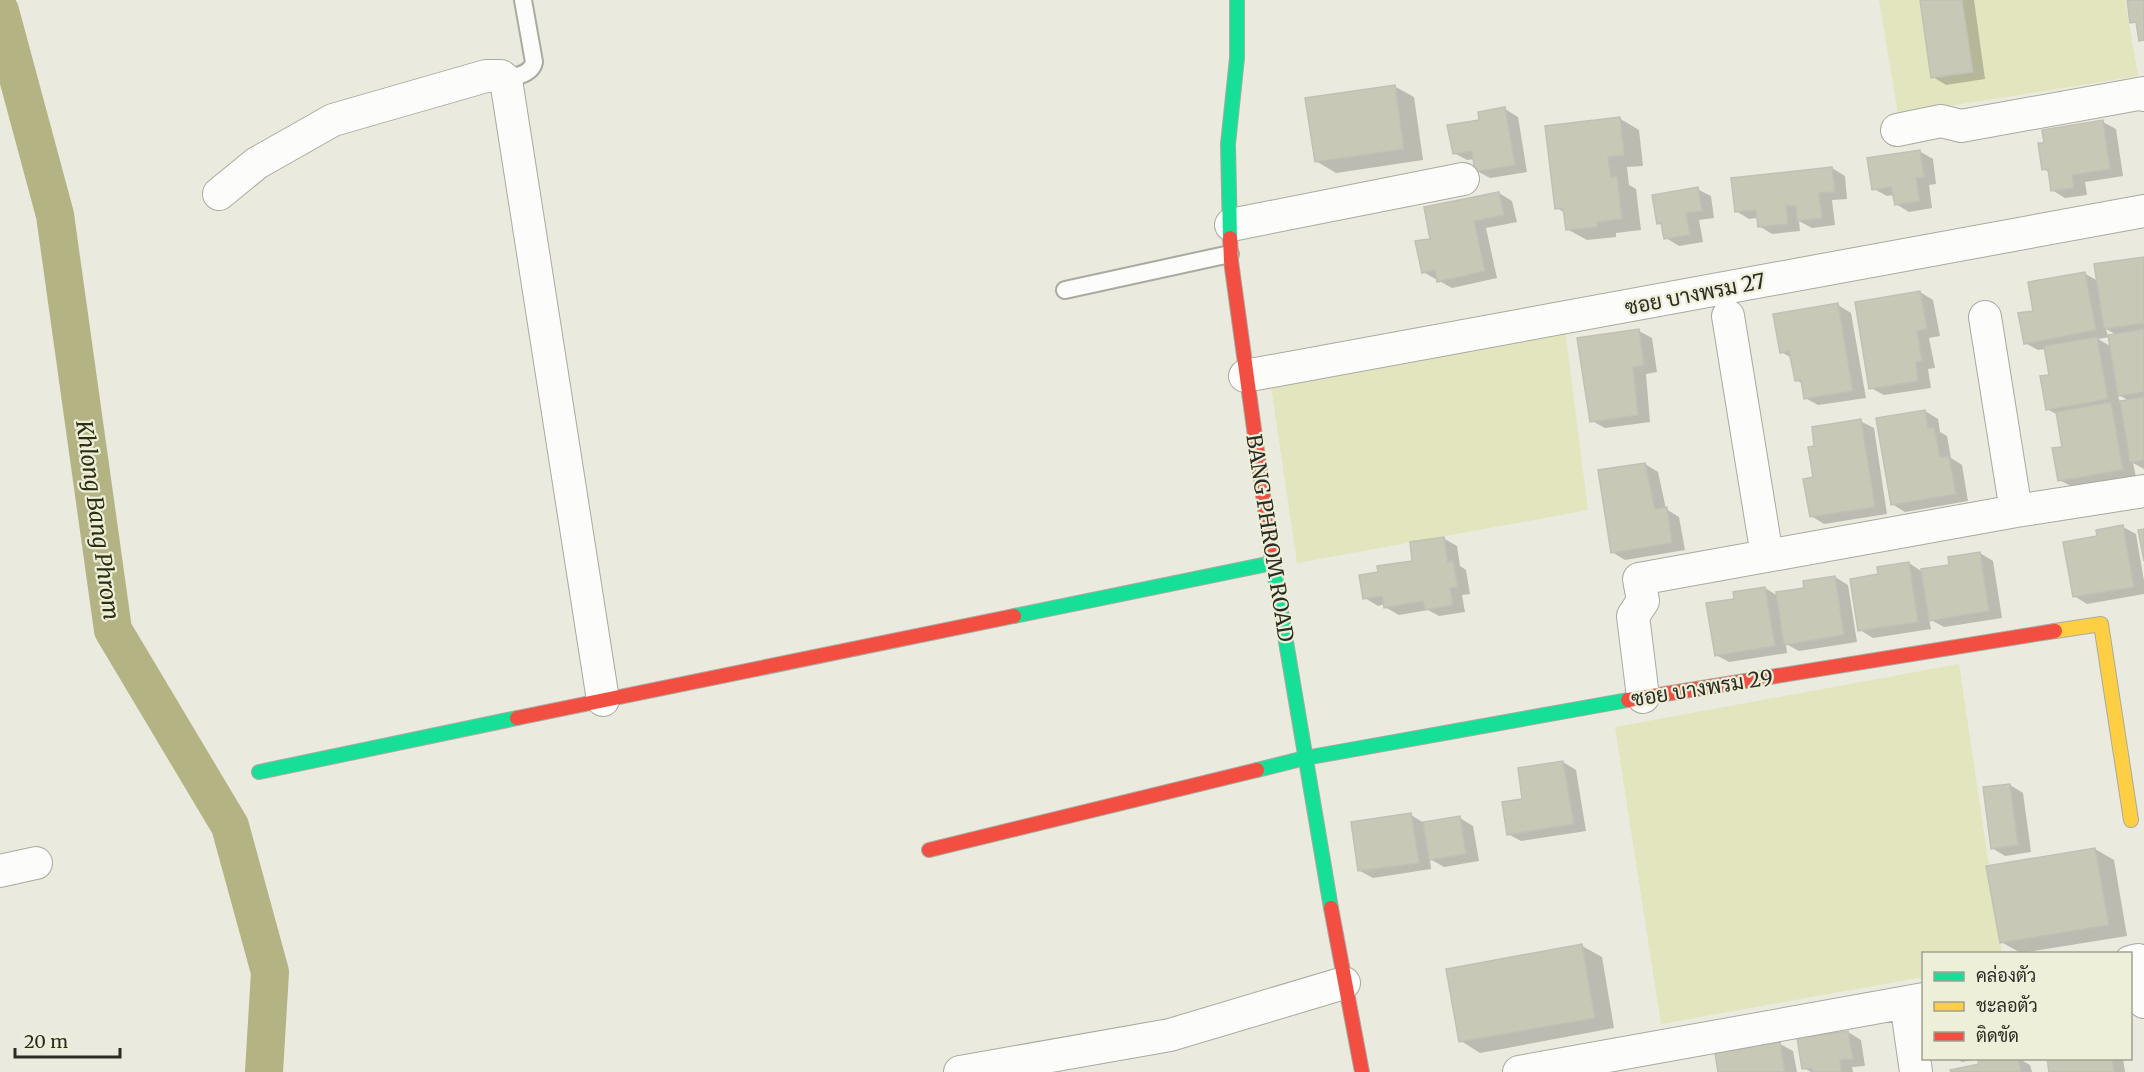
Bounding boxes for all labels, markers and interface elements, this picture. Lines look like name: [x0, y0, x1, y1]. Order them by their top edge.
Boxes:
street label: ซอย บางพรม 27: [1623, 267, 1768, 321]
water label: Khlong Bang Phrom: [70, 417, 126, 622]
street label: BANG PHROM ROAD: [1240, 432, 1300, 644]
street label: ซอย บางพรม 29: [1629, 663, 1775, 713]
legend: [1922, 952, 2132, 1060]
text: คล่องตัว: [1976, 964, 2036, 987]
text: ชะลอตัว: [1976, 994, 2038, 1017]
scale bar: [15, 1021, 120, 1059]
text: ติดขัด: [1976, 1024, 2019, 1047]
text: 20 m: [24, 1030, 68, 1053]

